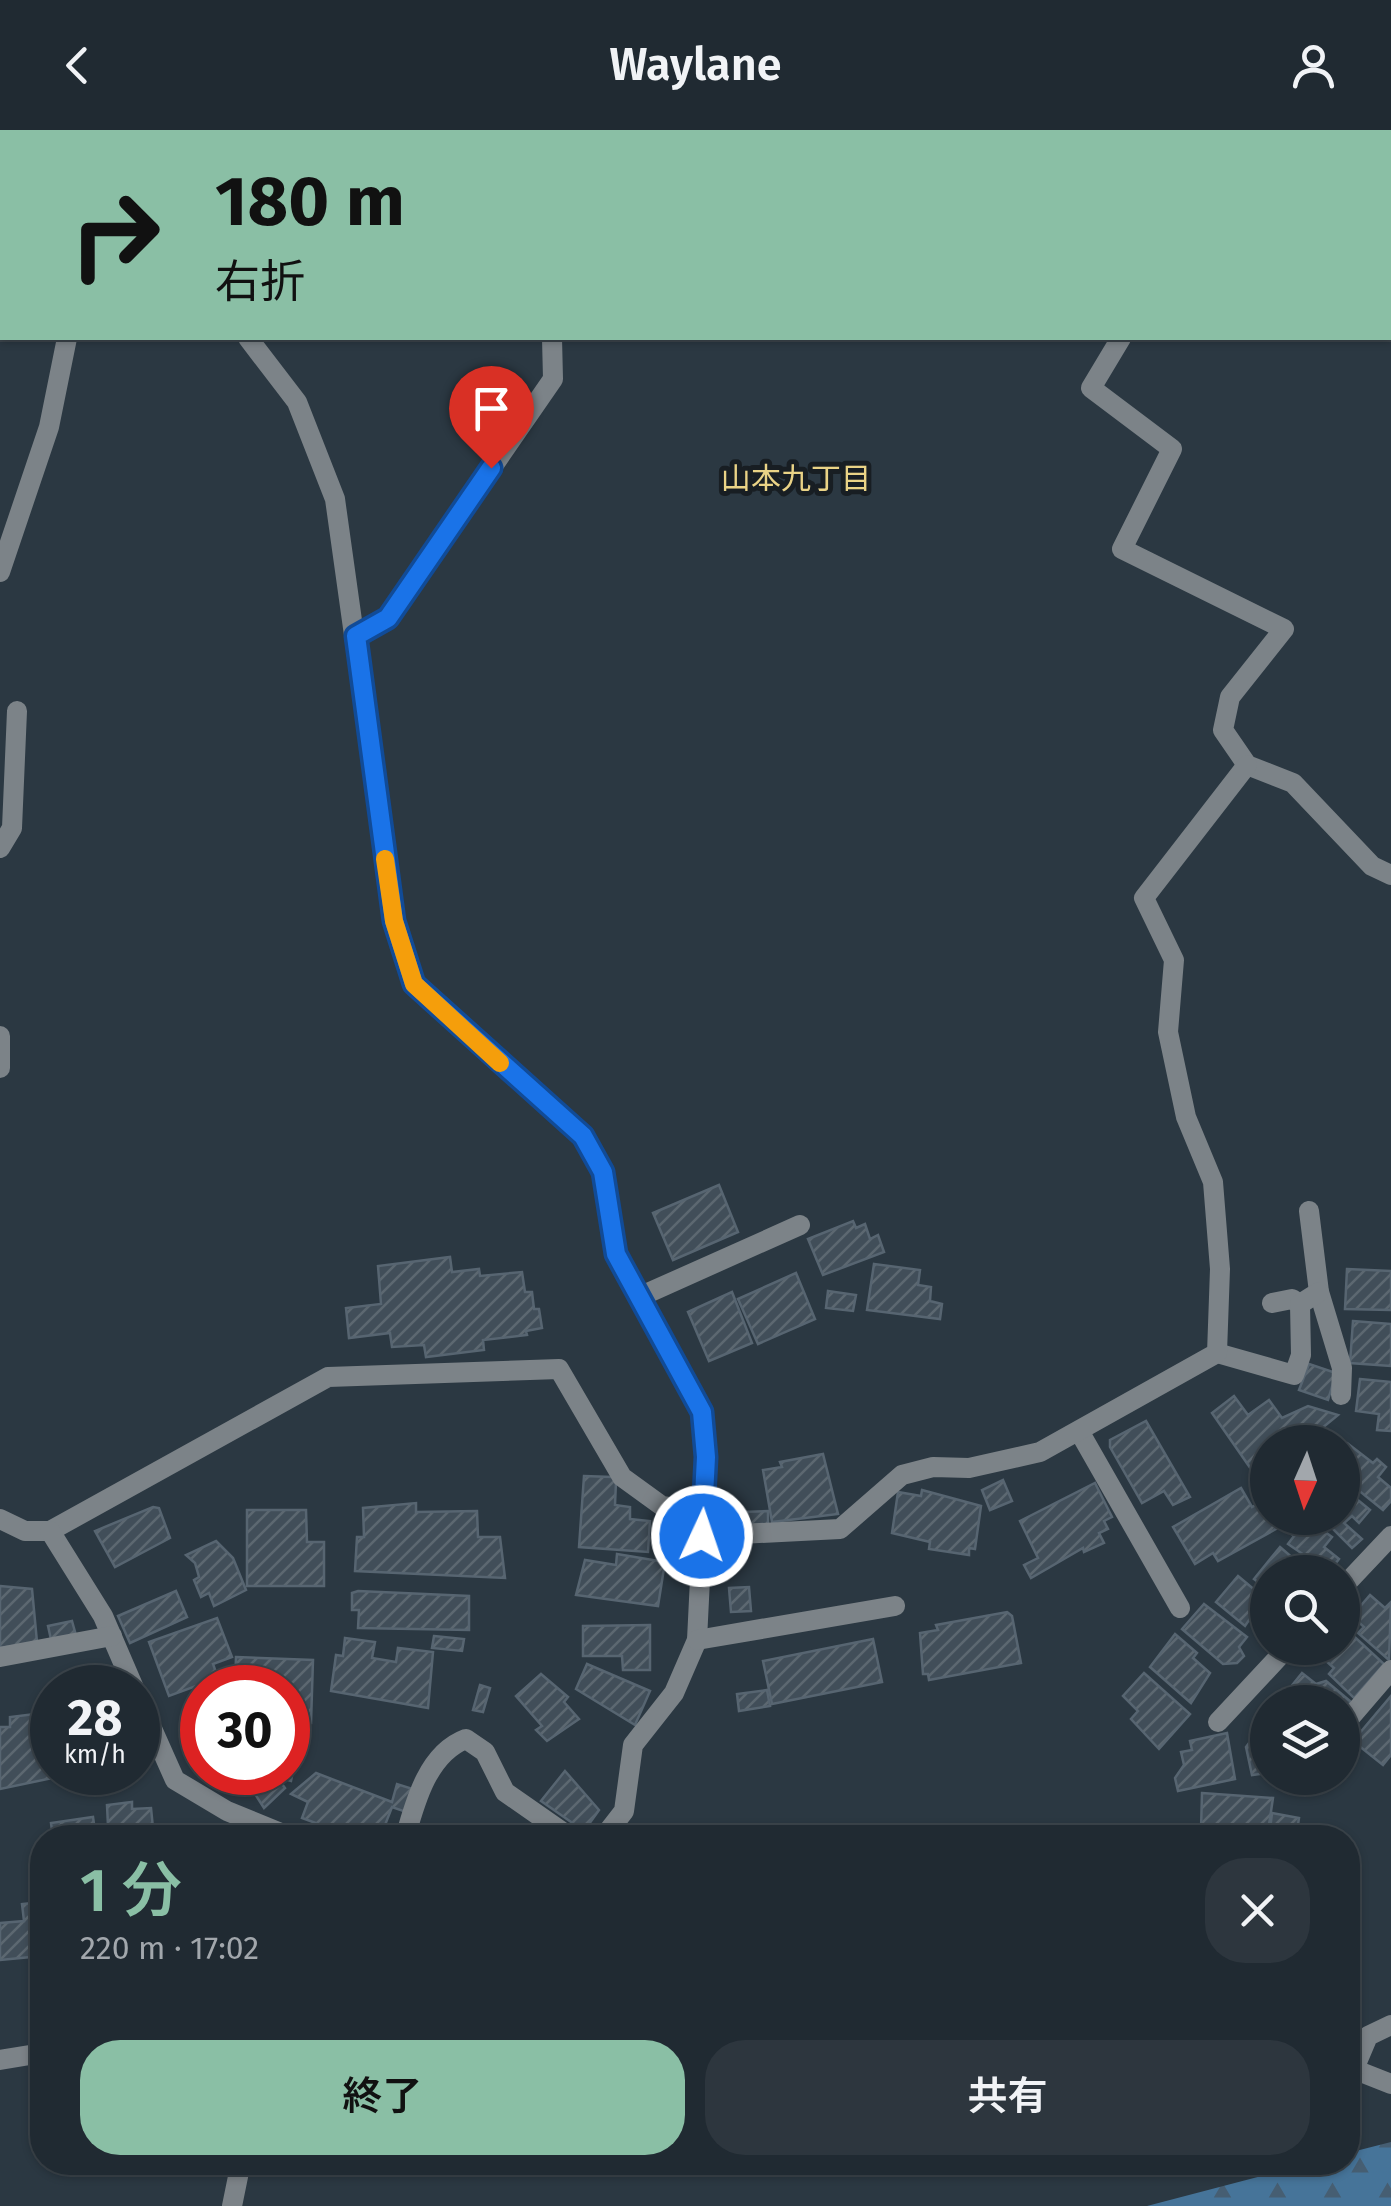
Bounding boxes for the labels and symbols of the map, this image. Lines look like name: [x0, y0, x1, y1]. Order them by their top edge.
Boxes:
pin: [449, 366, 534, 469]
district label: 山本九丁目: [721, 461, 871, 497]
north arrow: [1250, 1425, 1360, 1535]
position arrow: [650, 1484, 754, 1588]
speed limit sign: 30: [180, 1665, 310, 1795]

